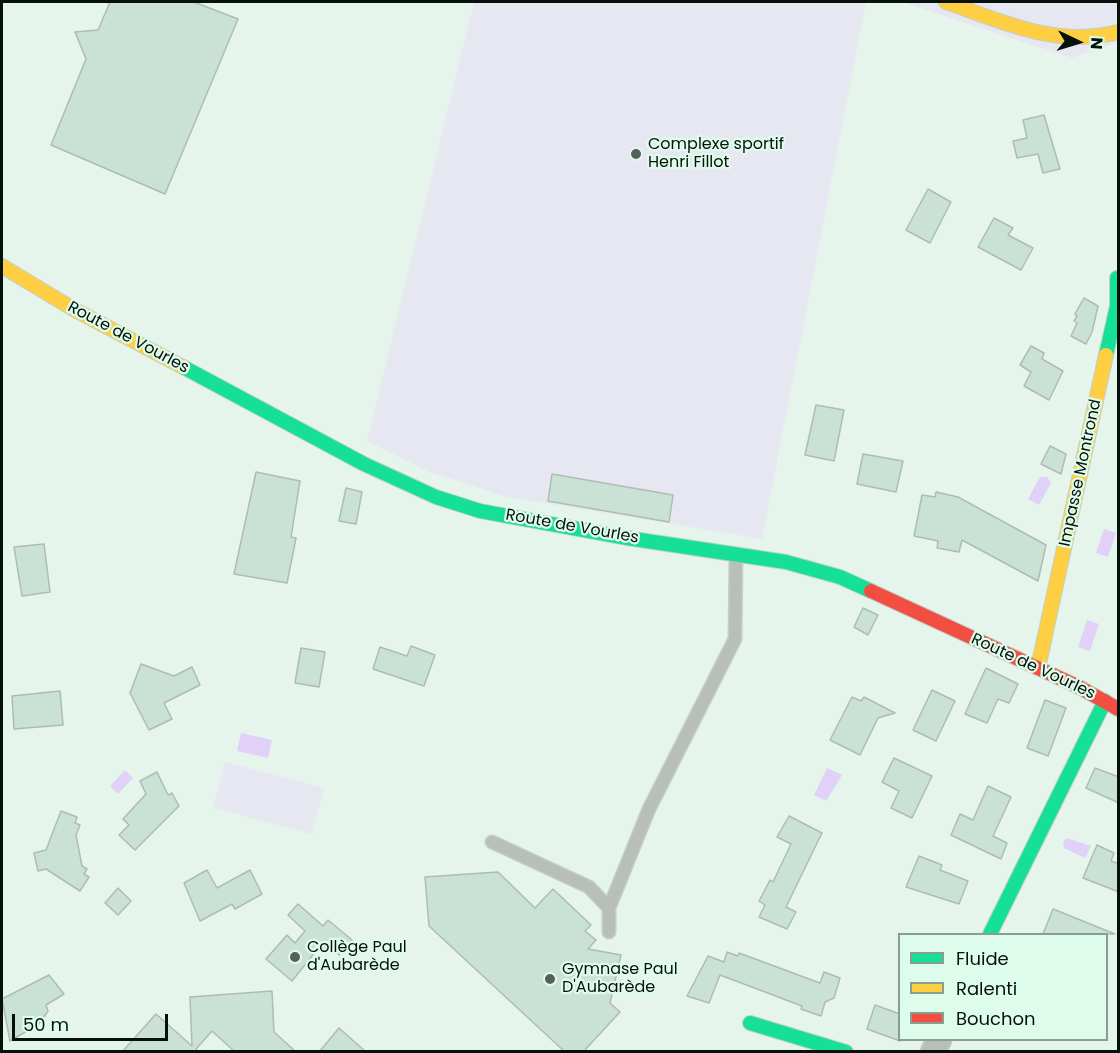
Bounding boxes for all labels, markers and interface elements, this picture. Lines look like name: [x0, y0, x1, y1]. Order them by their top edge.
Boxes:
north arrow: [1048, 12, 1108, 72]
text: N: [1085, 36, 1108, 50]
place label: Complexe sportif Henri Fillot: [648, 135, 784, 173]
marker: Complexe sportif Henri Fillot: [629, 147, 643, 161]
street label: Route de Vourles: [64, 298, 192, 378]
street label: Impasse Montrond: [1056, 398, 1106, 548]
street label: Route de Vourles: [504, 506, 640, 548]
street label: Route de Vourles: [968, 630, 1098, 704]
legend: [898, 933, 1108, 1041]
place label: Collège Paul d'Aubarède: [307, 938, 407, 976]
text: Fluide: [956, 946, 1009, 971]
marker: Collège Paul d'Aubarède: [288, 950, 302, 964]
place label: Gymnase Paul D'Aubarède: [562, 960, 678, 998]
marker: Gymnase Paul D'Aubarède: [543, 972, 557, 986]
text: Ralenti: [956, 976, 1017, 1001]
scale bar: [15, 1002, 171, 1040]
text: Bouchon: [956, 1006, 1036, 1031]
text: 50 m: [23, 1012, 69, 1037]

